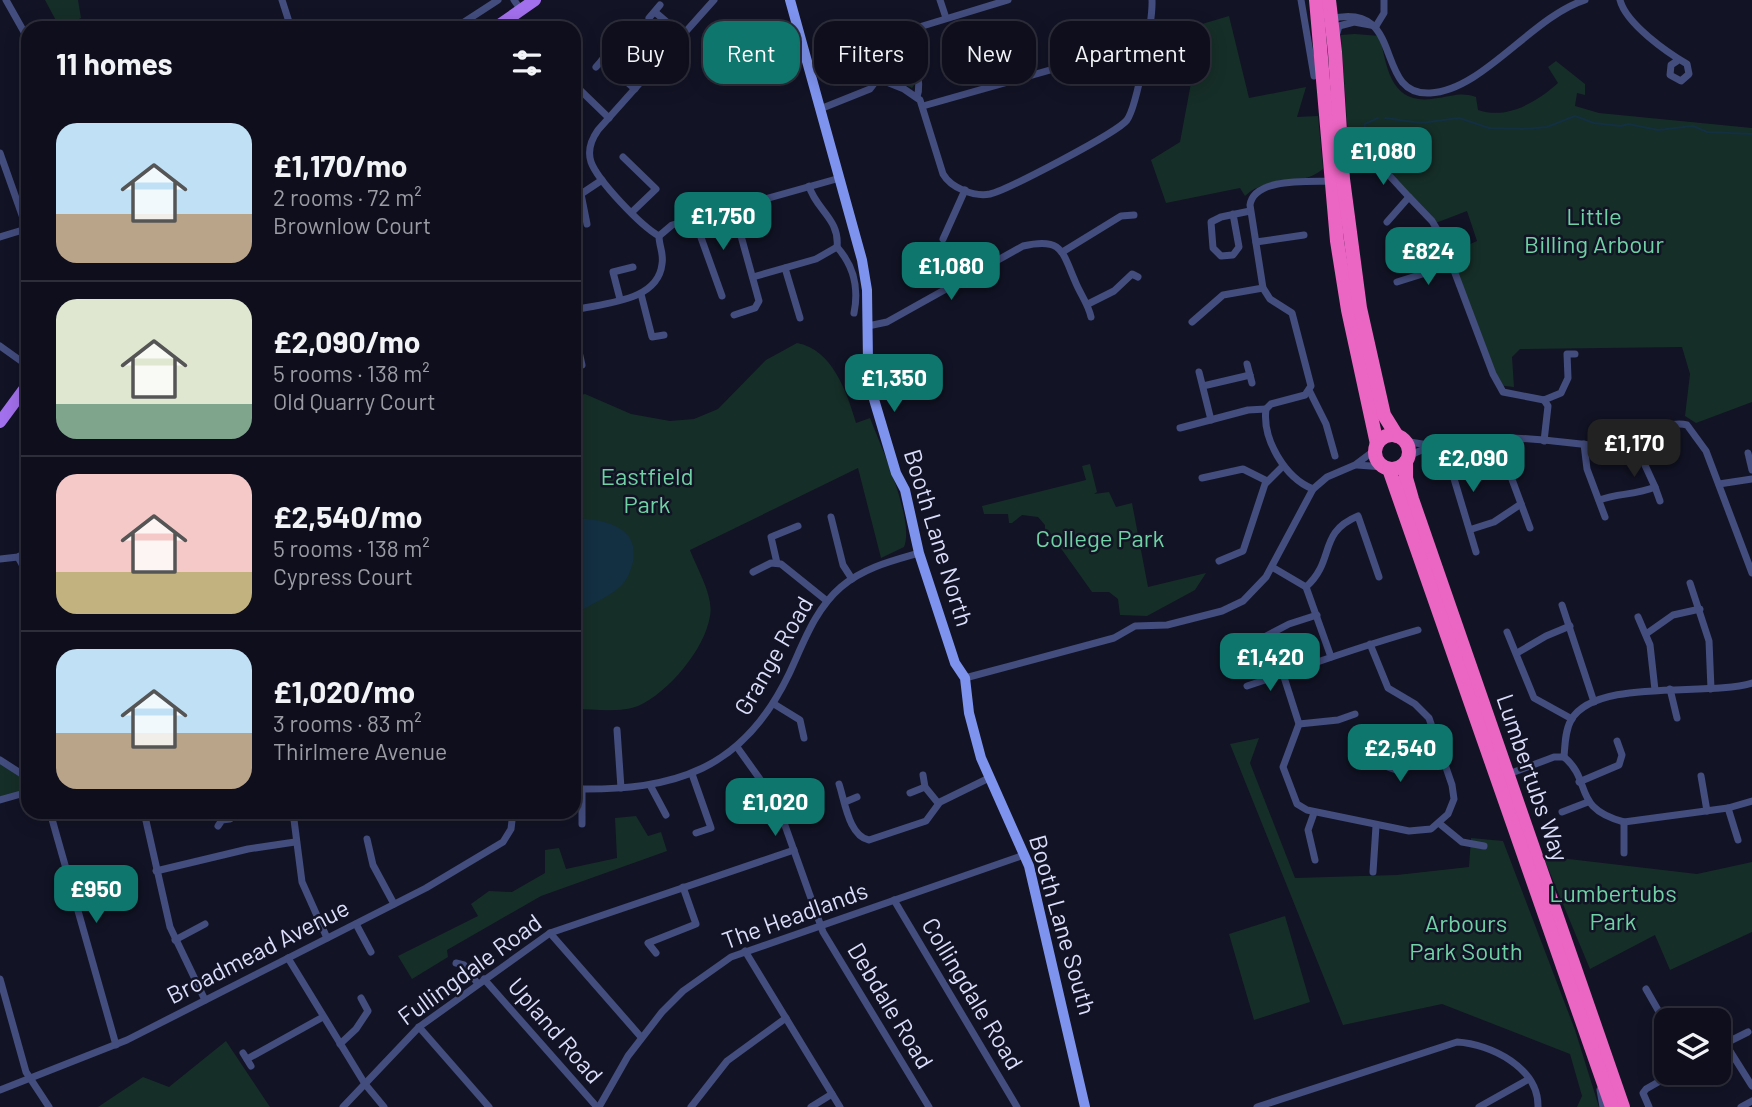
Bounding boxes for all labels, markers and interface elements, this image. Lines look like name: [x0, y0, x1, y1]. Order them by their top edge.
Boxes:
chip: Buy: [602, 21, 689, 84]
chip: Rent: [703, 21, 800, 84]
chip: Filters: [814, 21, 928, 84]
chip: New: [942, 21, 1036, 84]
chip: Apartment: [1050, 21, 1210, 84]
icon: filters: [508, 44, 546, 82]
text: 11 homes: [56, 45, 173, 81]
pin: £1,080: [1326, 128, 1440, 187]
text: £1,080: [1350, 136, 1416, 164]
text: £1,170/mo: [273, 147, 408, 183]
icon: home: [112, 151, 196, 235]
text: 2 rooms · 72 m²: [273, 183, 422, 211]
pin: £1,750: [666, 192, 780, 252]
text: £1,750: [690, 201, 756, 229]
park label: Little Billing Arbour: [1524, 201, 1664, 258]
text: Brownlow Court: [273, 211, 431, 239]
pin: £824: [1387, 228, 1469, 287]
text: £824: [1401, 236, 1455, 264]
pin: £1,080: [894, 243, 1008, 302]
text: £1,080: [918, 251, 984, 279]
text: £2,090/mo: [273, 323, 420, 359]
icon: home: [112, 327, 196, 411]
pin: £1,350: [837, 354, 951, 414]
text: 5 rooms · 138 m²: [273, 359, 430, 387]
text: £1,350: [861, 363, 927, 391]
text: Old Quarry Court: [273, 387, 436, 415]
pin: £1,170: [1577, 420, 1691, 479]
text: £1,170: [1604, 428, 1665, 456]
pin: £2,090: [1416, 434, 1530, 494]
text: £2,090: [1438, 443, 1508, 471]
street label: Booth Lane North: [899, 445, 980, 630]
park label: Eastfield Park: [600, 461, 694, 518]
text: £2,540/mo: [273, 498, 423, 534]
icon: home: [112, 502, 196, 586]
park label: College Park: [1035, 523, 1165, 552]
text: 5 rooms · 138 m²: [273, 534, 430, 562]
text: Cypress Court: [273, 562, 413, 590]
street label: Grange Road: [727, 591, 818, 720]
pin: £1,420: [1213, 634, 1327, 693]
text: £1,420: [1236, 642, 1304, 670]
text: £1,020/mo: [273, 673, 415, 709]
icon: home: [112, 677, 196, 761]
street label: Lumbertubs Way: [1491, 690, 1576, 865]
text: 3 rooms · 83 m²: [273, 709, 422, 737]
pin: £2,540: [1343, 724, 1457, 784]
text: £2,540: [1364, 733, 1436, 761]
text: Thirlmere Avenue: [273, 737, 447, 765]
pin: £1,020: [718, 778, 832, 838]
text: £1,020: [742, 787, 808, 815]
street label: Booth Lane South: [1024, 831, 1103, 1018]
pin: £950: [55, 866, 137, 925]
text: £950: [70, 874, 122, 902]
street label: The Headlands: [718, 875, 871, 954]
park label: Lumbertubs Park: [1549, 878, 1677, 935]
street label: Broadmead Avenue: [161, 892, 353, 1009]
street label: Fullingdale Road: [392, 907, 547, 1031]
park label: Arbours Park South: [1409, 908, 1523, 965]
street label: Collingdale Road: [917, 912, 1030, 1074]
street label: Debdale Road: [842, 937, 940, 1074]
street label: Upland Road: [502, 971, 610, 1089]
map controls: [1654, 1008, 1731, 1085]
button: layers: [1654, 1008, 1731, 1085]

